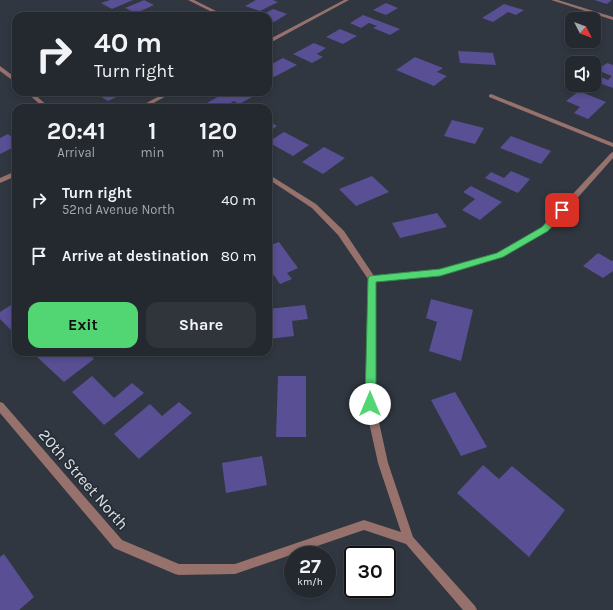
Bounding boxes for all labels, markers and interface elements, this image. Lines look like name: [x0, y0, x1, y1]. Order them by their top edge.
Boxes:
north arrow: [565, 12, 601, 48]
map controls: [565, 12, 601, 92]
text: 40 m: [94, 26, 162, 59]
icon: right: [28, 28, 80, 80]
button: sound: [565, 56, 601, 92]
text: Turn right: [94, 60, 174, 82]
text: 20:41: [47, 117, 106, 145]
text: 1: [148, 117, 157, 145]
text: 120: [199, 117, 237, 145]
text: Arrival: [57, 145, 95, 160]
text: min: [140, 145, 164, 160]
text: m: [212, 145, 224, 160]
text: Turn right: [62, 184, 132, 202]
icon: right: [28, 189, 50, 211]
text: 40 m: [221, 191, 256, 209]
pin: [545, 193, 579, 227]
icon: arrive: [551, 199, 573, 221]
text: 52nd Avenue North: [62, 202, 175, 217]
icon: arrive: [28, 245, 50, 267]
text: Arrive at destination: [62, 247, 209, 265]
text: 80 m: [221, 247, 257, 265]
button: Exit: [28, 302, 138, 348]
button: Share: [146, 302, 256, 348]
position arrow: [349, 383, 391, 425]
street label: 20th Street North: [35, 425, 132, 534]
speed limit sign: 30: [344, 546, 396, 598]
text: 27: [299, 555, 321, 578]
text: km/h: [297, 576, 323, 588]

